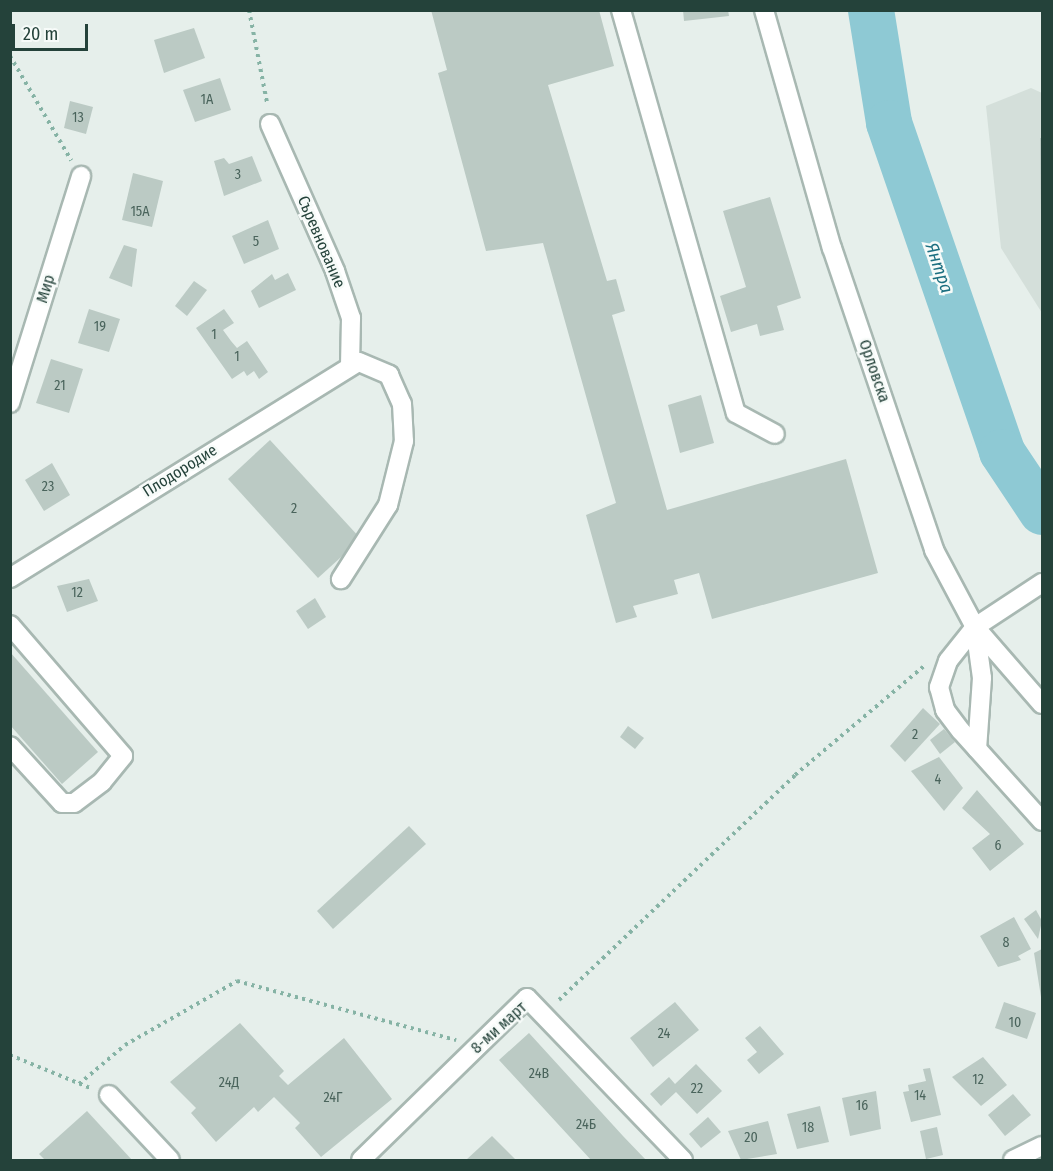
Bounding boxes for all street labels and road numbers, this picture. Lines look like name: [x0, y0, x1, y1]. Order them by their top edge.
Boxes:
street label: Съревнование: [293, 193, 349, 291]
street label: Мир: [33, 273, 59, 305]
street label: Орловска: [854, 337, 894, 405]
street label: Плодородие: [139, 441, 221, 501]
street label: 8-ми март: [467, 998, 531, 1058]

